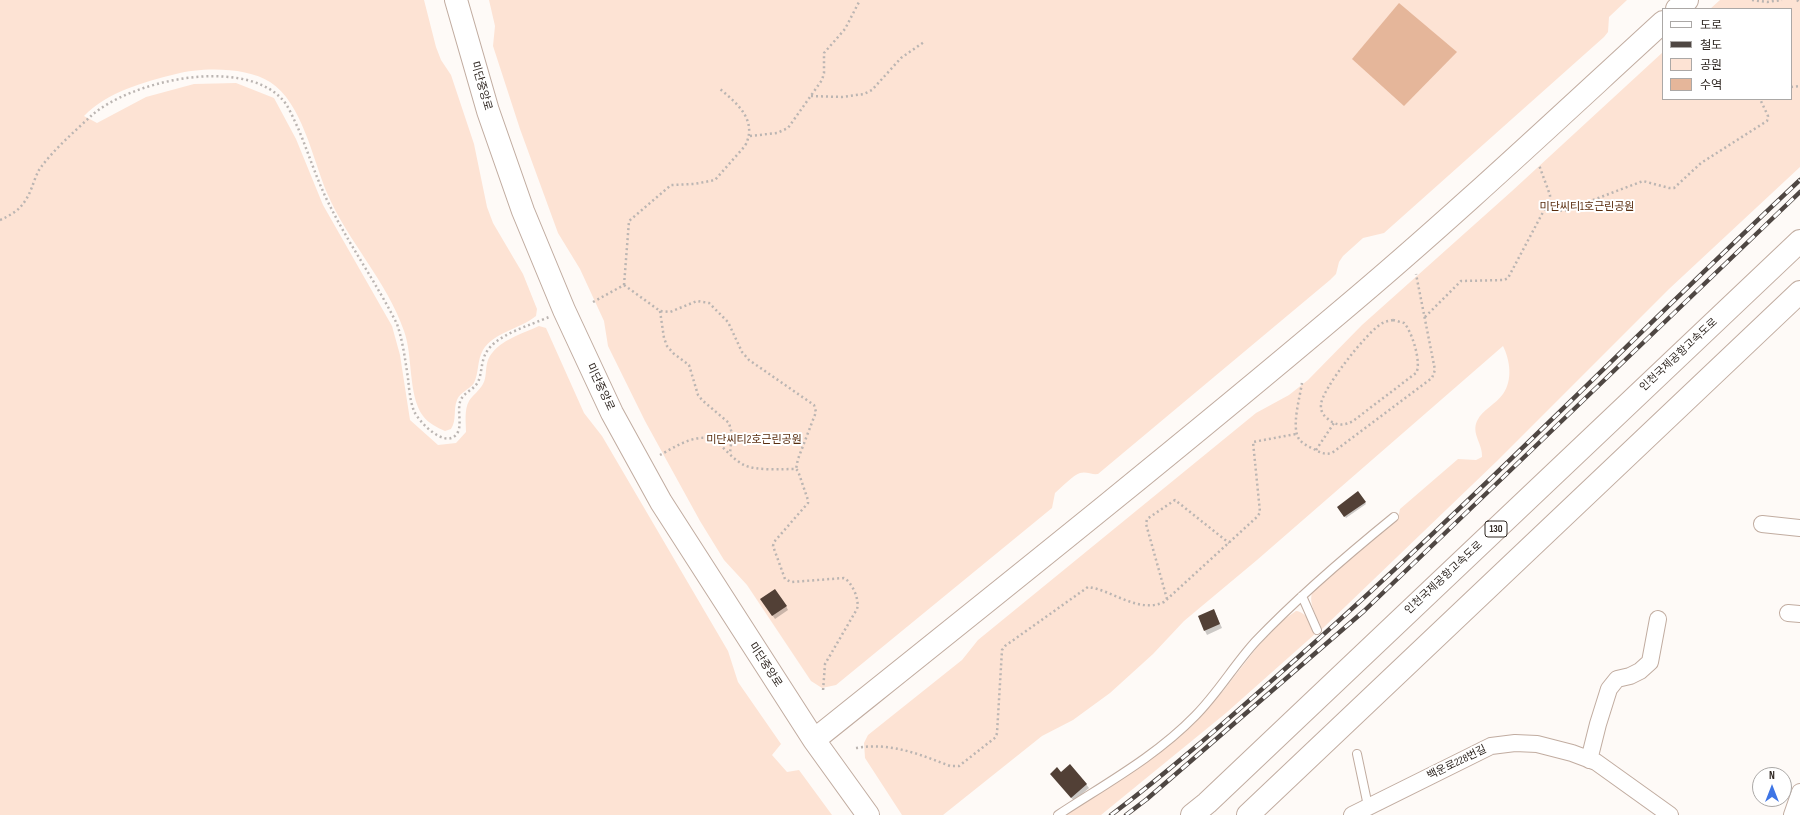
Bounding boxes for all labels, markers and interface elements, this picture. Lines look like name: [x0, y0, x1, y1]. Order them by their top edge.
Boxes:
legend: [1662, 8, 1792, 100]
text: 도로: [1700, 18, 1722, 33]
text: 철도: [1700, 38, 1722, 53]
text: 공원: [1700, 58, 1722, 73]
street label: 미단중앙로: [468, 60, 494, 112]
text: 수역: [1700, 78, 1722, 93]
park label: 미단씨티1호근린공원: [1540, 200, 1634, 214]
street label: 인천국제공항고속도로: [1637, 316, 1721, 394]
street label: 미단중앙로: [583, 361, 617, 413]
park label: 미단씨티2호근린공원: [706, 433, 802, 447]
road number: 130: [1485, 521, 1507, 537]
street label: 인천국제공항고속도로: [1402, 539, 1486, 617]
street label: 미단중앙로: [746, 640, 784, 690]
street label: 백운로228번길: [1425, 743, 1489, 783]
north arrow: [1752, 767, 1792, 807]
text: N: [1769, 769, 1775, 782]

